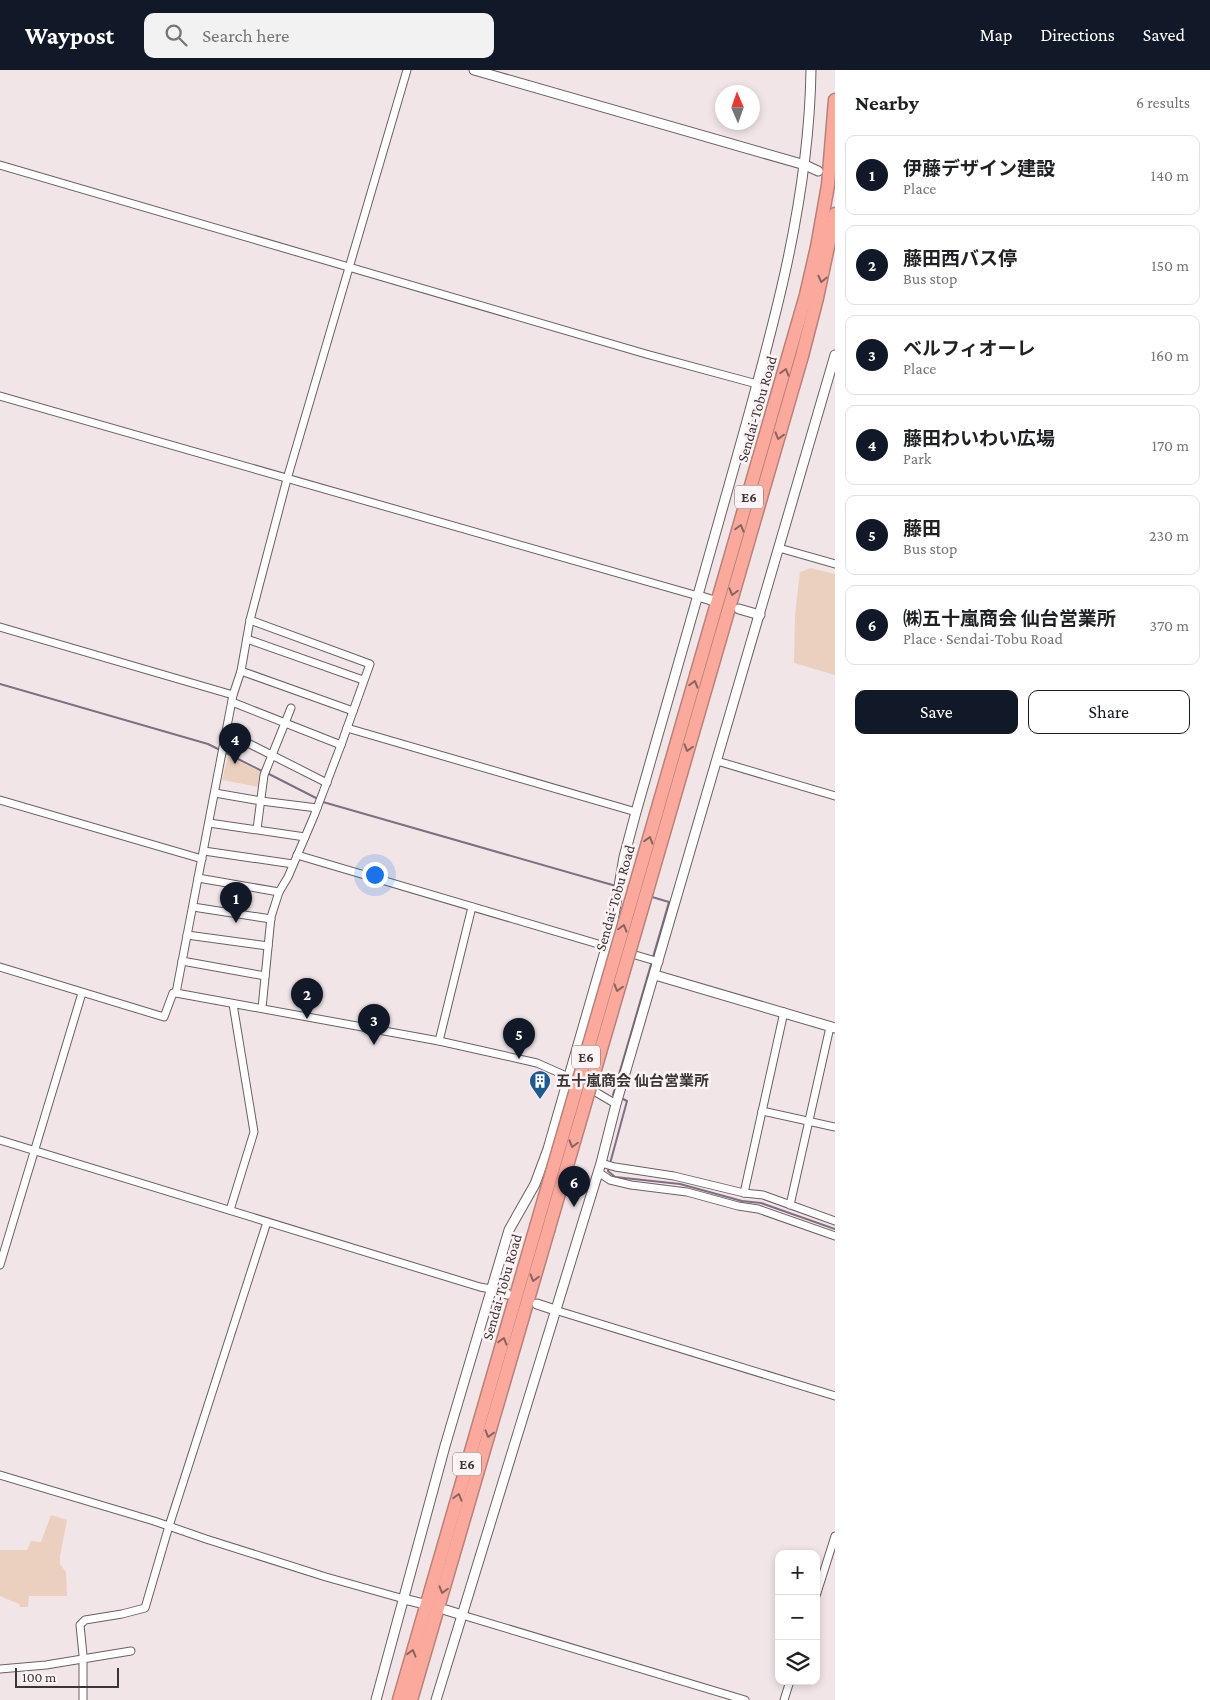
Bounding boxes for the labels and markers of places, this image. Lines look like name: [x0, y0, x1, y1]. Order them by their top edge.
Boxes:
pin: 4: [219, 723, 251, 764]
pin: 1: [220, 882, 252, 923]
pin: 2: [291, 978, 323, 1019]
pin: 3: [358, 1004, 390, 1045]
pin: 5: [503, 1018, 535, 1059]
building icon: 五十嵐商会 仙台営業所: [528, 1069, 552, 1100]
place label: 五十嵐商会 仙台営業所: [556, 1073, 709, 1089]
pin: 6: [558, 1166, 590, 1207]

